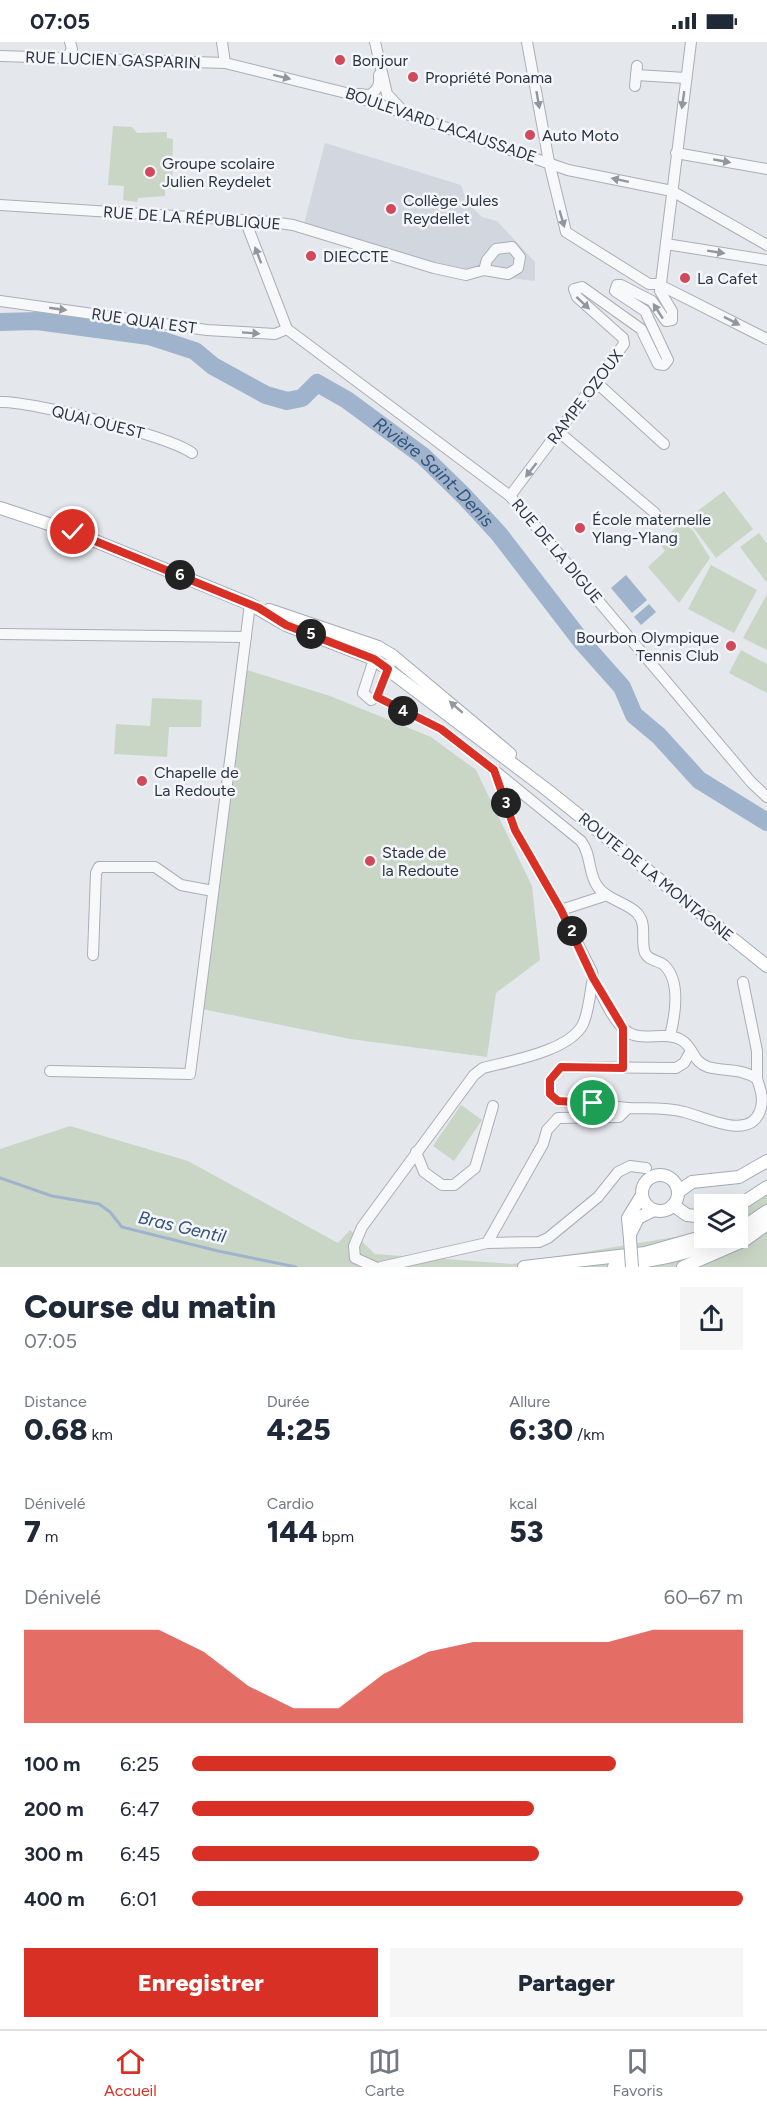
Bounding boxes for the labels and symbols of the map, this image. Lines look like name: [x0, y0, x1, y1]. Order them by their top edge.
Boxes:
street label: RUE LUCIEN GASPARIN: [25, 47, 201, 73]
place label: Bonjour: [352, 51, 408, 70]
marker: Bonjour: [333, 53, 347, 67]
place label: Propriété Ponama: [425, 68, 552, 87]
marker: Propriété Ponama: [406, 70, 420, 84]
one-way arrow: [273, 73, 291, 83]
street label: BOULEVARD LACAUSSADE: [343, 83, 539, 167]
one-way arrow: [534, 90, 543, 109]
one-way arrow: [679, 91, 688, 110]
place label: Auto Moto: [542, 126, 619, 145]
marker: Auto Moto: [523, 128, 537, 142]
place label: Groupe scolaire Julien Reydelet: [162, 154, 275, 191]
one-way arrow: [712, 157, 731, 166]
marker: Groupe scolaire Julien Reydelet: [143, 165, 157, 179]
one-way arrow: [610, 175, 629, 184]
place label: Collège Jules Reydellet: [403, 191, 499, 228]
street label: RUE DE LA RÉPUBLIQUE: [103, 202, 281, 234]
marker: Collège Jules Reydellet: [384, 202, 398, 216]
one-way arrow: [558, 210, 567, 228]
one-way arrow: [253, 246, 263, 264]
place label: DIECCTE: [323, 247, 389, 266]
one-way arrow: [707, 248, 726, 257]
marker: DIECCTE: [304, 249, 318, 263]
place label: La Cafet: [697, 269, 758, 288]
marker: La Cafet: [678, 271, 692, 285]
one-way arrow: [576, 296, 591, 310]
one-way arrow: [653, 303, 664, 319]
one-way arrow: [49, 304, 68, 313]
street label: RUE QUAI EST: [90, 304, 198, 338]
one-way arrow: [723, 317, 740, 326]
one-way arrow: [242, 328, 261, 337]
street label: RAMPE OZOUX: [543, 346, 627, 448]
street label: QUAI OUEST: [50, 401, 146, 443]
water label: Rivière Saint-Denis: [369, 412, 499, 532]
one-way arrow: [525, 462, 537, 477]
street label: RUE DE LA DIGUE: [508, 495, 606, 607]
pin: [47, 506, 98, 557]
place label: École maternelle Ylang-Ylang: [592, 510, 711, 547]
marker: École maternelle Ylang-Ylang: [573, 521, 587, 535]
pin: 6: [165, 560, 195, 590]
pin: 5: [296, 619, 326, 649]
place label: Bourbon Olympique Tennis Club: [576, 628, 719, 665]
marker: Bourbon Olympique Tennis Club: [724, 639, 738, 653]
pin: 4: [388, 696, 418, 726]
one-way arrow: [449, 701, 464, 714]
place label: Chapelle de La Redoute: [154, 763, 239, 800]
marker: Chapelle de La Redoute: [135, 774, 149, 788]
pin: 3: [491, 788, 521, 818]
street label: ROUTE DE LA MONTAGNE: [575, 809, 737, 945]
place label: Stade de la Redoute: [382, 843, 459, 880]
marker: Stade de la Redoute: [363, 854, 377, 868]
pin: 2: [557, 916, 587, 946]
pin: [567, 1077, 618, 1128]
water label: Bras Gentil: [136, 1206, 229, 1248]

